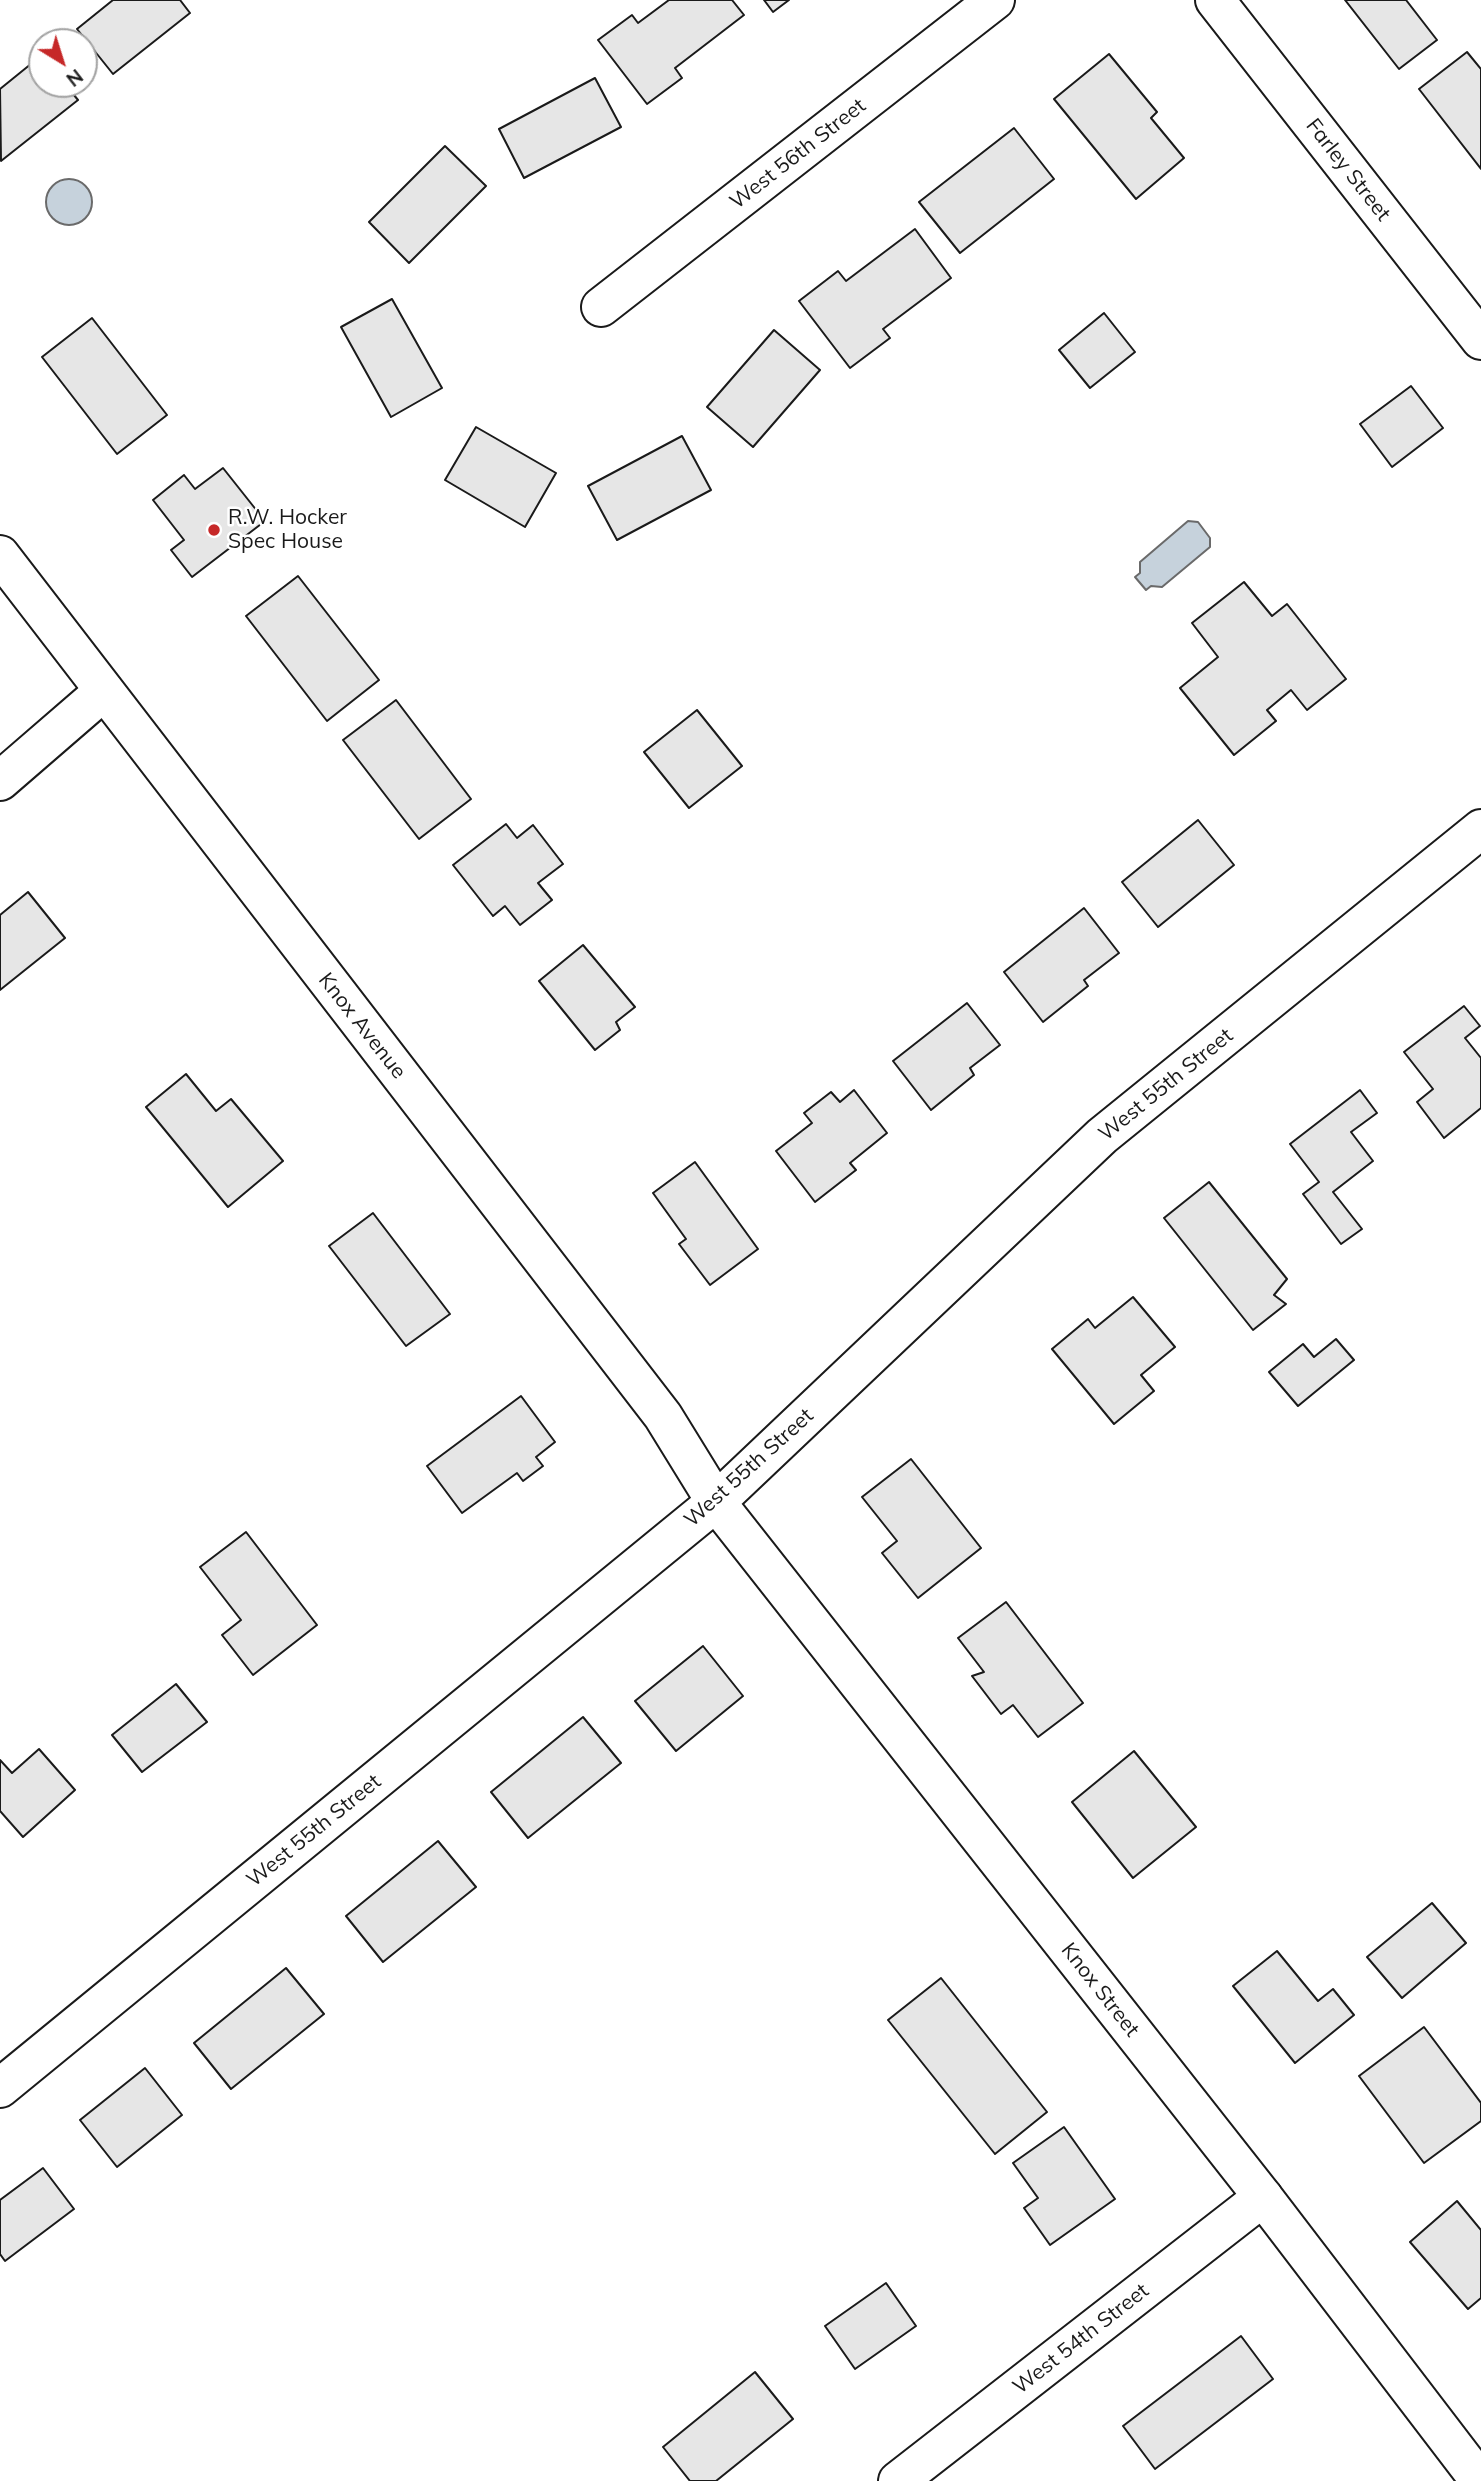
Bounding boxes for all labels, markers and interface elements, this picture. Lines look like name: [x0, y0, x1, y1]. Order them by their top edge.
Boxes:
north arrow: [28, 28, 98, 98]
text: N: [62, 64, 88, 92]
street label: West 56th Street: [725, 93, 871, 215]
street label: Farley Street: [1300, 114, 1396, 226]
place label: R.W. Hocker Spec House: [228, 505, 347, 555]
marker: R.W. Hocker Spec House: [206, 522, 222, 538]
street label: Knox Avenue: [313, 968, 411, 1084]
street label: West 55th Street: [1094, 1023, 1238, 1147]
street label: West 55th Street: [679, 1403, 819, 1533]
street label: West 55th Street: [242, 1769, 386, 1893]
street label: Knox Street: [1056, 1938, 1144, 2042]
street label: West 54th Street: [1008, 2278, 1154, 2400]

